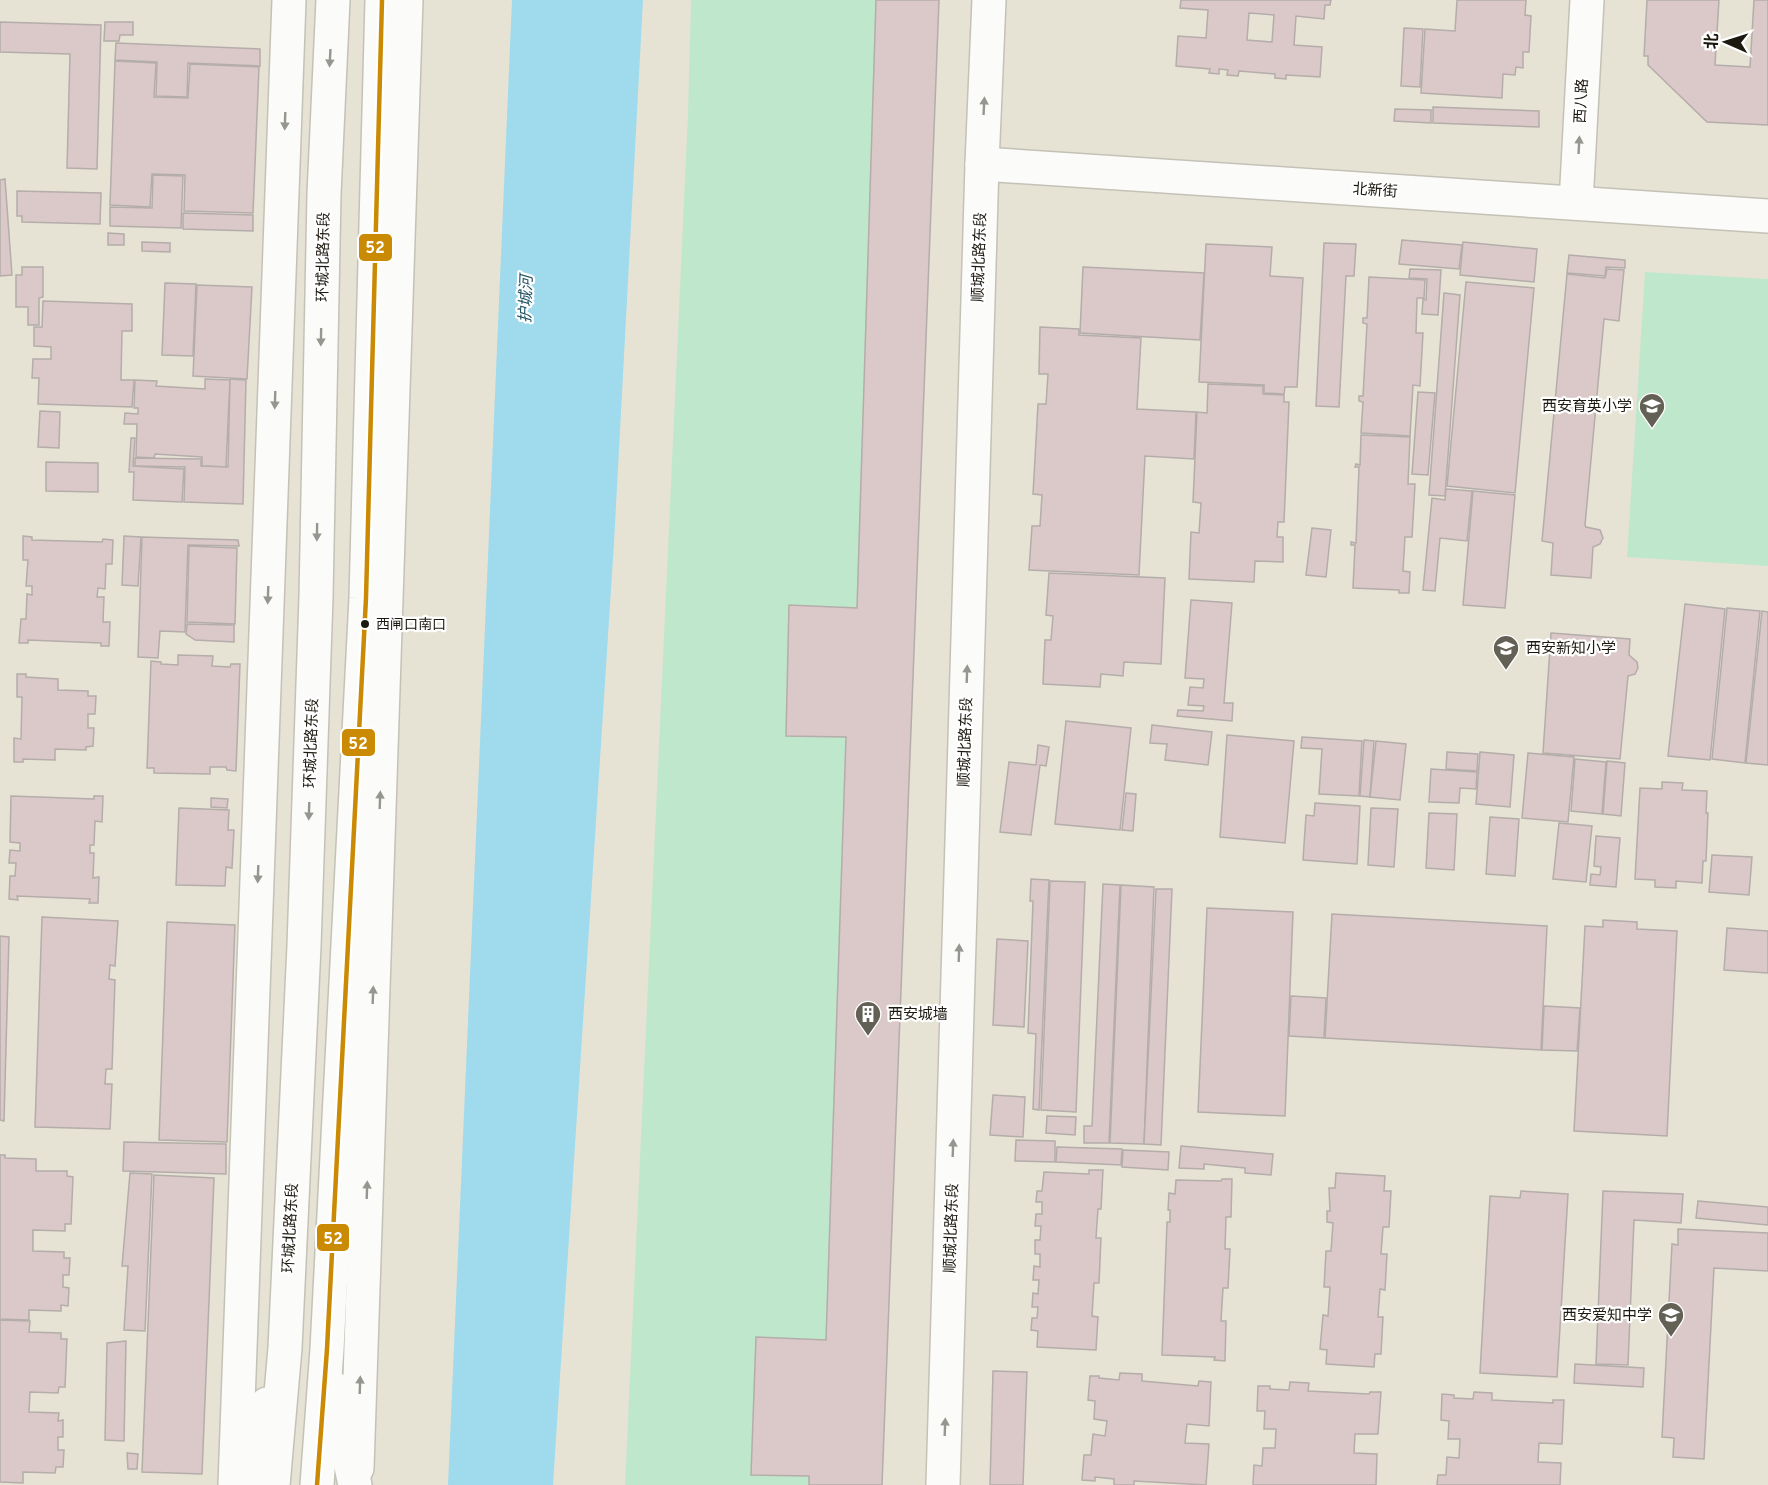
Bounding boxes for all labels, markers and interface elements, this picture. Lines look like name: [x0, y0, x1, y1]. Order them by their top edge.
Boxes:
north arrow: [1696, 12, 1756, 72]
text: 北: [1703, 33, 1723, 50]
one-way arrow: [326, 49, 335, 68]
street label: 西八路: [1572, 78, 1593, 124]
one-way arrow: [980, 96, 989, 115]
one-way arrow: [280, 112, 290, 131]
one-way arrow: [1574, 135, 1584, 154]
street label: 北新街: [1352, 179, 1398, 203]
street label: 环城北路东段: [313, 212, 335, 302]
street label: 顺城北路东段: [968, 212, 992, 302]
line badge: 52: [358, 233, 393, 262]
text: 52: [365, 239, 385, 259]
water label: 护城河: [516, 272, 538, 323]
one-way arrow: [317, 328, 326, 347]
one-way arrow: [271, 391, 280, 410]
school or university icon: 西安育英小学: [1637, 391, 1667, 429]
place label: 西安育英小学: [1542, 398, 1632, 417]
one-way arrow: [313, 523, 322, 542]
one-way arrow: [264, 586, 273, 605]
place label: 西闸口南口: [376, 617, 446, 634]
marker: 西闸口南口: [359, 618, 371, 630]
school or university icon: 西安新知小学: [1491, 633, 1521, 671]
place label: 西安新知小学: [1526, 640, 1616, 659]
one-way arrow: [962, 664, 972, 683]
street label: 顺城北路东段: [954, 697, 978, 787]
street label: 环城北路东段: [300, 698, 324, 788]
line badge: 52: [341, 728, 376, 757]
text: 52: [348, 735, 368, 755]
one-way arrow: [375, 790, 385, 809]
one-way arrow: [304, 802, 313, 821]
one-way arrow: [254, 864, 263, 883]
one-way arrow: [954, 943, 964, 962]
one-way arrow: [369, 985, 378, 1004]
building icon: 西安城墙: [853, 999, 883, 1037]
place label: 西安城墙: [888, 1006, 948, 1025]
one-way arrow: [949, 1138, 958, 1157]
one-way arrow: [362, 1180, 372, 1199]
street label: 环城北路东段: [279, 1183, 303, 1274]
street label: 顺城北路东段: [940, 1183, 964, 1273]
line badge: 52: [316, 1223, 350, 1252]
text: 52: [323, 1230, 343, 1250]
school or university icon: 西安爱知中学: [1656, 1300, 1686, 1338]
place label: 西安爱知中学: [1562, 1307, 1652, 1326]
one-way arrow: [356, 1375, 365, 1394]
one-way arrow: [940, 1417, 950, 1436]

